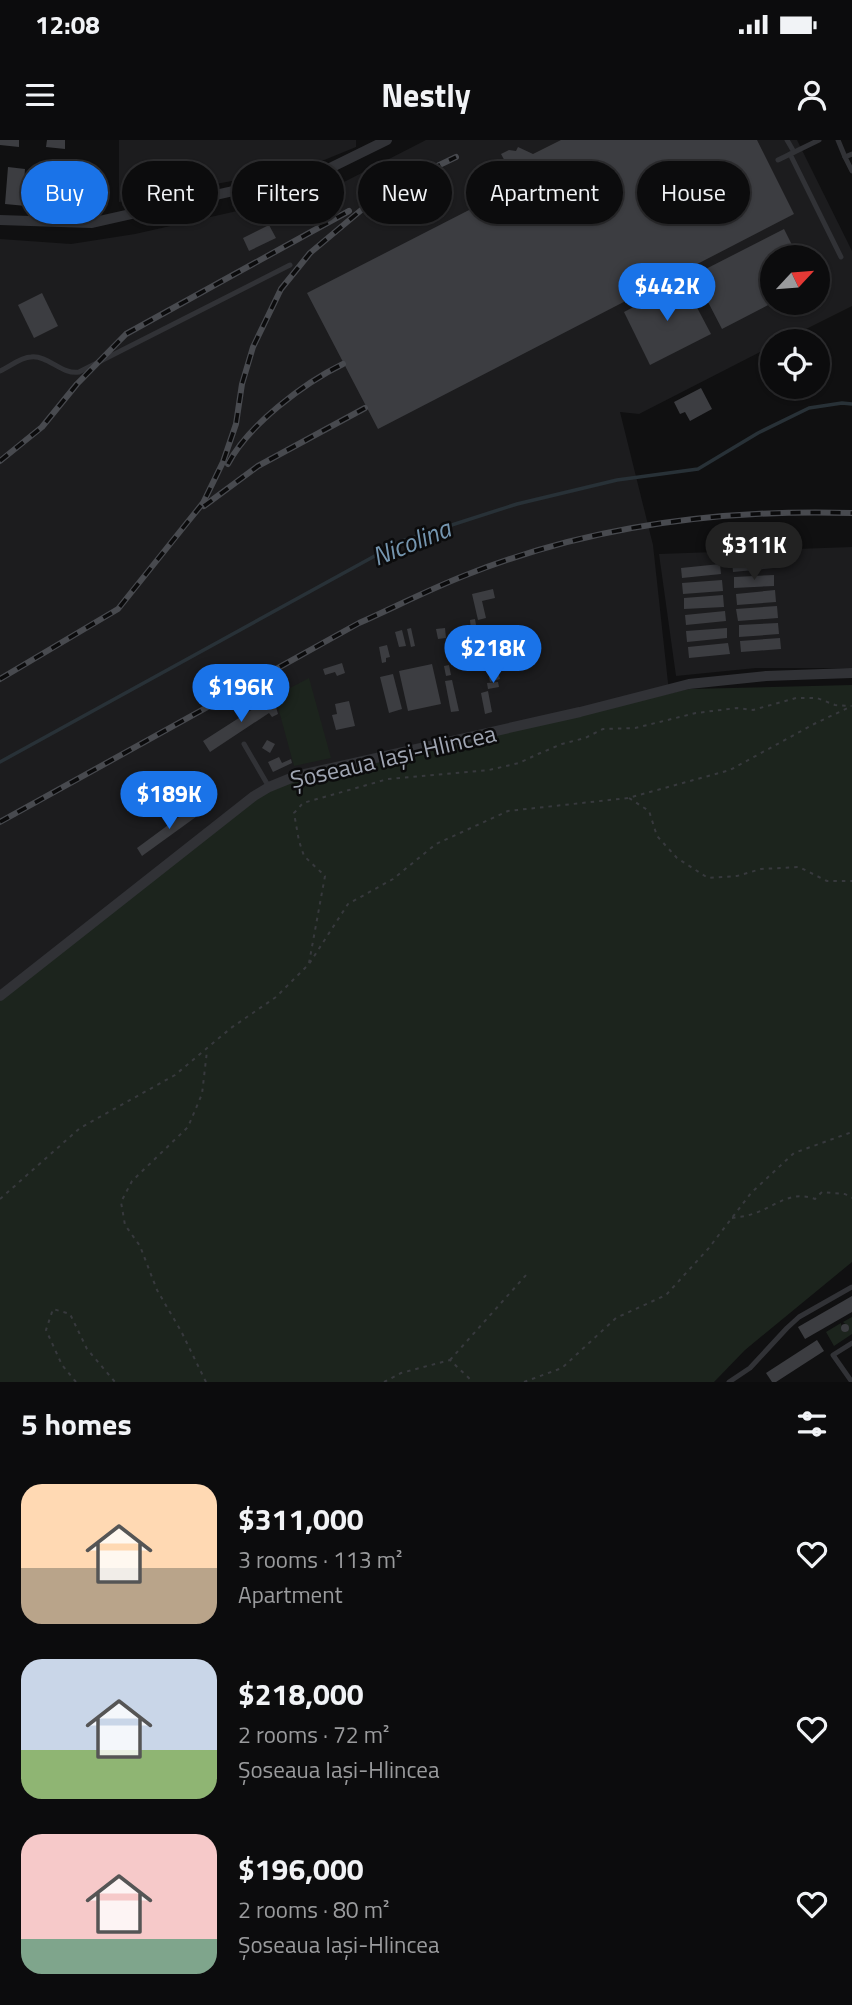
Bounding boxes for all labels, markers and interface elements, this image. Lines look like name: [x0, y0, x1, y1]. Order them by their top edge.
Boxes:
text: 12:08: [35, 5, 100, 44]
text: Nestly: [381, 71, 471, 119]
icon: menu: [21, 76, 59, 114]
icon: person: [793, 76, 831, 114]
chip: Buy: [21, 161, 108, 224]
chip: Rent: [122, 161, 218, 224]
chip: Filters: [232, 161, 344, 224]
chip: New: [358, 161, 452, 224]
chip: Apartment: [466, 161, 623, 224]
chip: House: [637, 161, 750, 224]
north arrow: [760, 245, 830, 315]
map controls: [760, 245, 830, 399]
pin: $442K: [618, 264, 716, 323]
text: $442K: [634, 268, 700, 303]
button: locate: [760, 329, 830, 399]
water label: Nicolina: [366, 508, 458, 575]
pin: $311K: [705, 522, 803, 582]
text: $311K: [721, 527, 787, 562]
pin: $218K: [444, 626, 542, 685]
text: $218K: [460, 630, 526, 665]
pin: $196K: [192, 664, 290, 724]
text: $196K: [208, 669, 274, 704]
street label: Șoseaua Iași-Hlincea: [287, 715, 499, 797]
pin: $189K: [120, 772, 218, 831]
text: $189K: [136, 776, 202, 811]
text: 5 homes: [21, 1401, 132, 1447]
icon: filters: [793, 1405, 831, 1443]
text: $311,000: [238, 1496, 364, 1542]
icon: home: [77, 1512, 161, 1596]
icon: heart: [793, 1535, 831, 1573]
text: 3 rooms · 113 m²: [238, 1542, 402, 1577]
text: Apartment: [238, 1577, 343, 1612]
text: $218,000: [238, 1671, 364, 1717]
icon: home: [77, 1687, 161, 1771]
icon: heart: [793, 1710, 831, 1748]
text: 2 rooms · 72 m²: [238, 1717, 389, 1752]
text: Șoseaua Iași-Hlincea: [238, 1752, 439, 1787]
text: $196,000: [238, 1846, 364, 1892]
icon: home: [77, 1862, 161, 1946]
icon: heart: [793, 1885, 831, 1923]
text: 2 rooms · 80 m²: [238, 1892, 389, 1927]
text: Șoseaua Iași-Hlincea: [238, 1927, 439, 1962]

